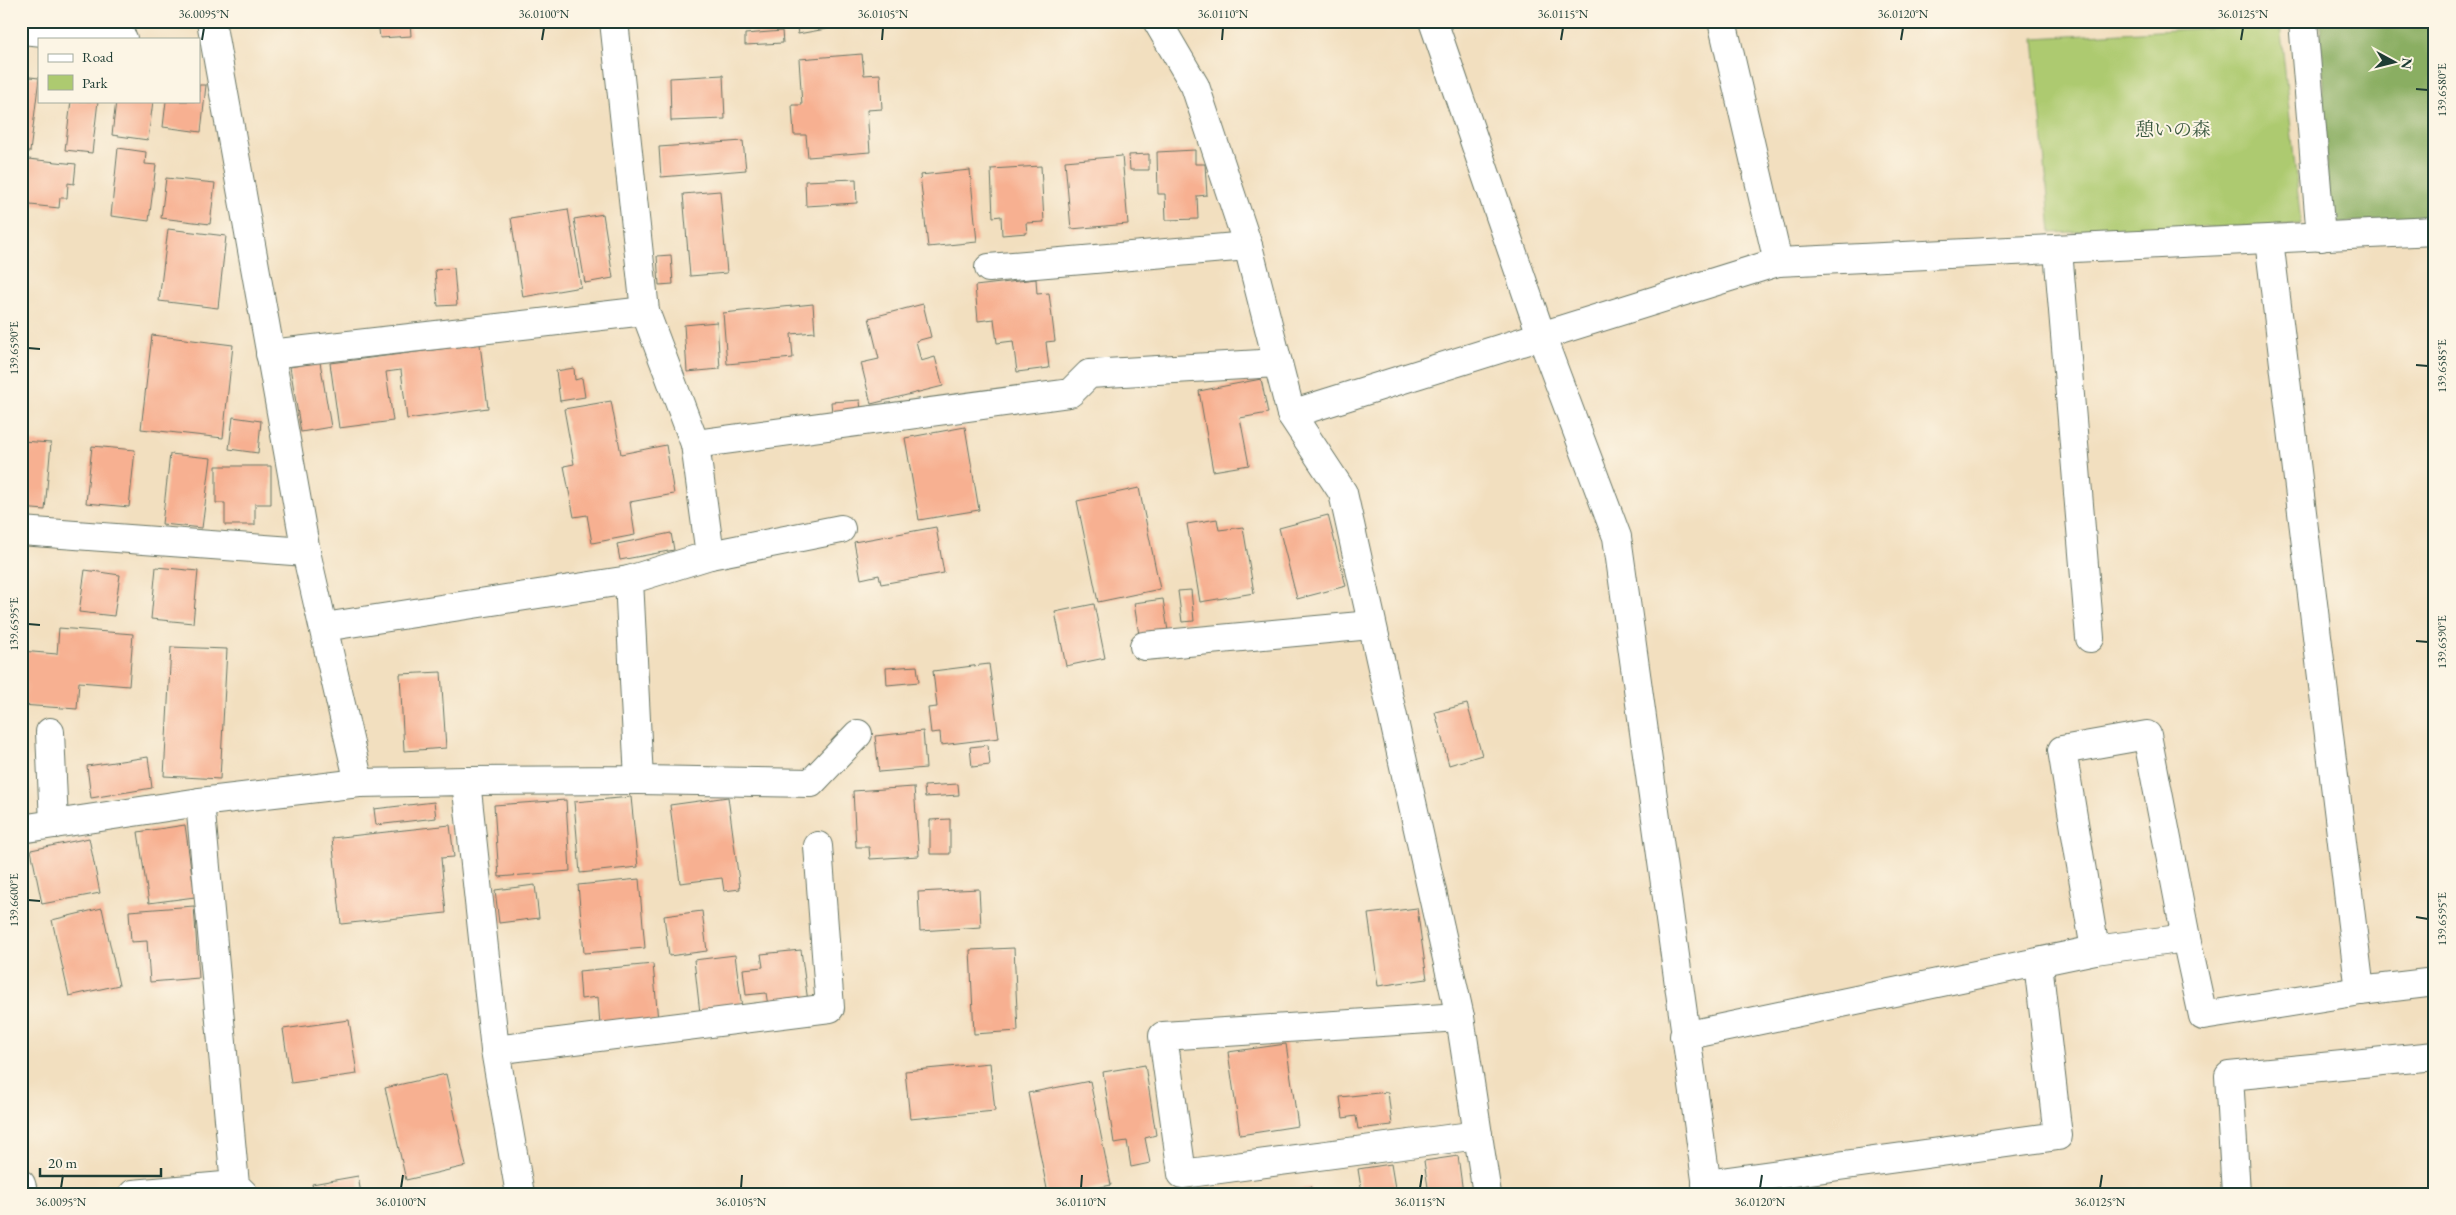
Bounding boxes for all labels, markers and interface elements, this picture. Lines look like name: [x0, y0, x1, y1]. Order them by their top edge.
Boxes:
text: 36.0095°N: [179, 6, 230, 22]
text: 36.0100°N: [519, 6, 570, 22]
text: 36.0105°N: [858, 6, 909, 22]
text: 36.0110°N: [1198, 6, 1249, 22]
text: 36.0115°N: [1538, 6, 1589, 22]
text: 36.0120°N: [1878, 6, 1929, 22]
text: 36.0125°N: [2218, 6, 2269, 22]
legend: [38, 38, 200, 102]
north arrow: [2368, 38, 2418, 88]
text: Road: [82, 47, 114, 66]
text: N: [2397, 57, 2417, 71]
text: 139.6580°E: [2434, 63, 2450, 117]
text: Park: [82, 73, 109, 92]
park label: 憩いの森: [2135, 117, 2211, 142]
text: 139.6590°E: [6, 321, 22, 375]
text: 139.6585°E: [2434, 339, 2450, 393]
text: 139.6595°E: [6, 597, 22, 651]
text: 139.6590°E: [2434, 615, 2450, 669]
text: 139.6600°E: [6, 873, 22, 927]
text: 139.6595°E: [2434, 892, 2450, 946]
scale bar: [40, 1145, 161, 1177]
text: 20 m: [48, 1153, 77, 1172]
text: 36.0095°N: [36, 1194, 87, 1210]
text: 36.0100°N: [376, 1194, 427, 1210]
text: 36.0105°N: [716, 1194, 767, 1210]
text: 36.0110°N: [1056, 1194, 1107, 1210]
text: 36.0115°N: [1395, 1194, 1446, 1210]
text: 36.0120°N: [1735, 1194, 1786, 1210]
text: 36.0125°N: [2075, 1194, 2126, 1210]

